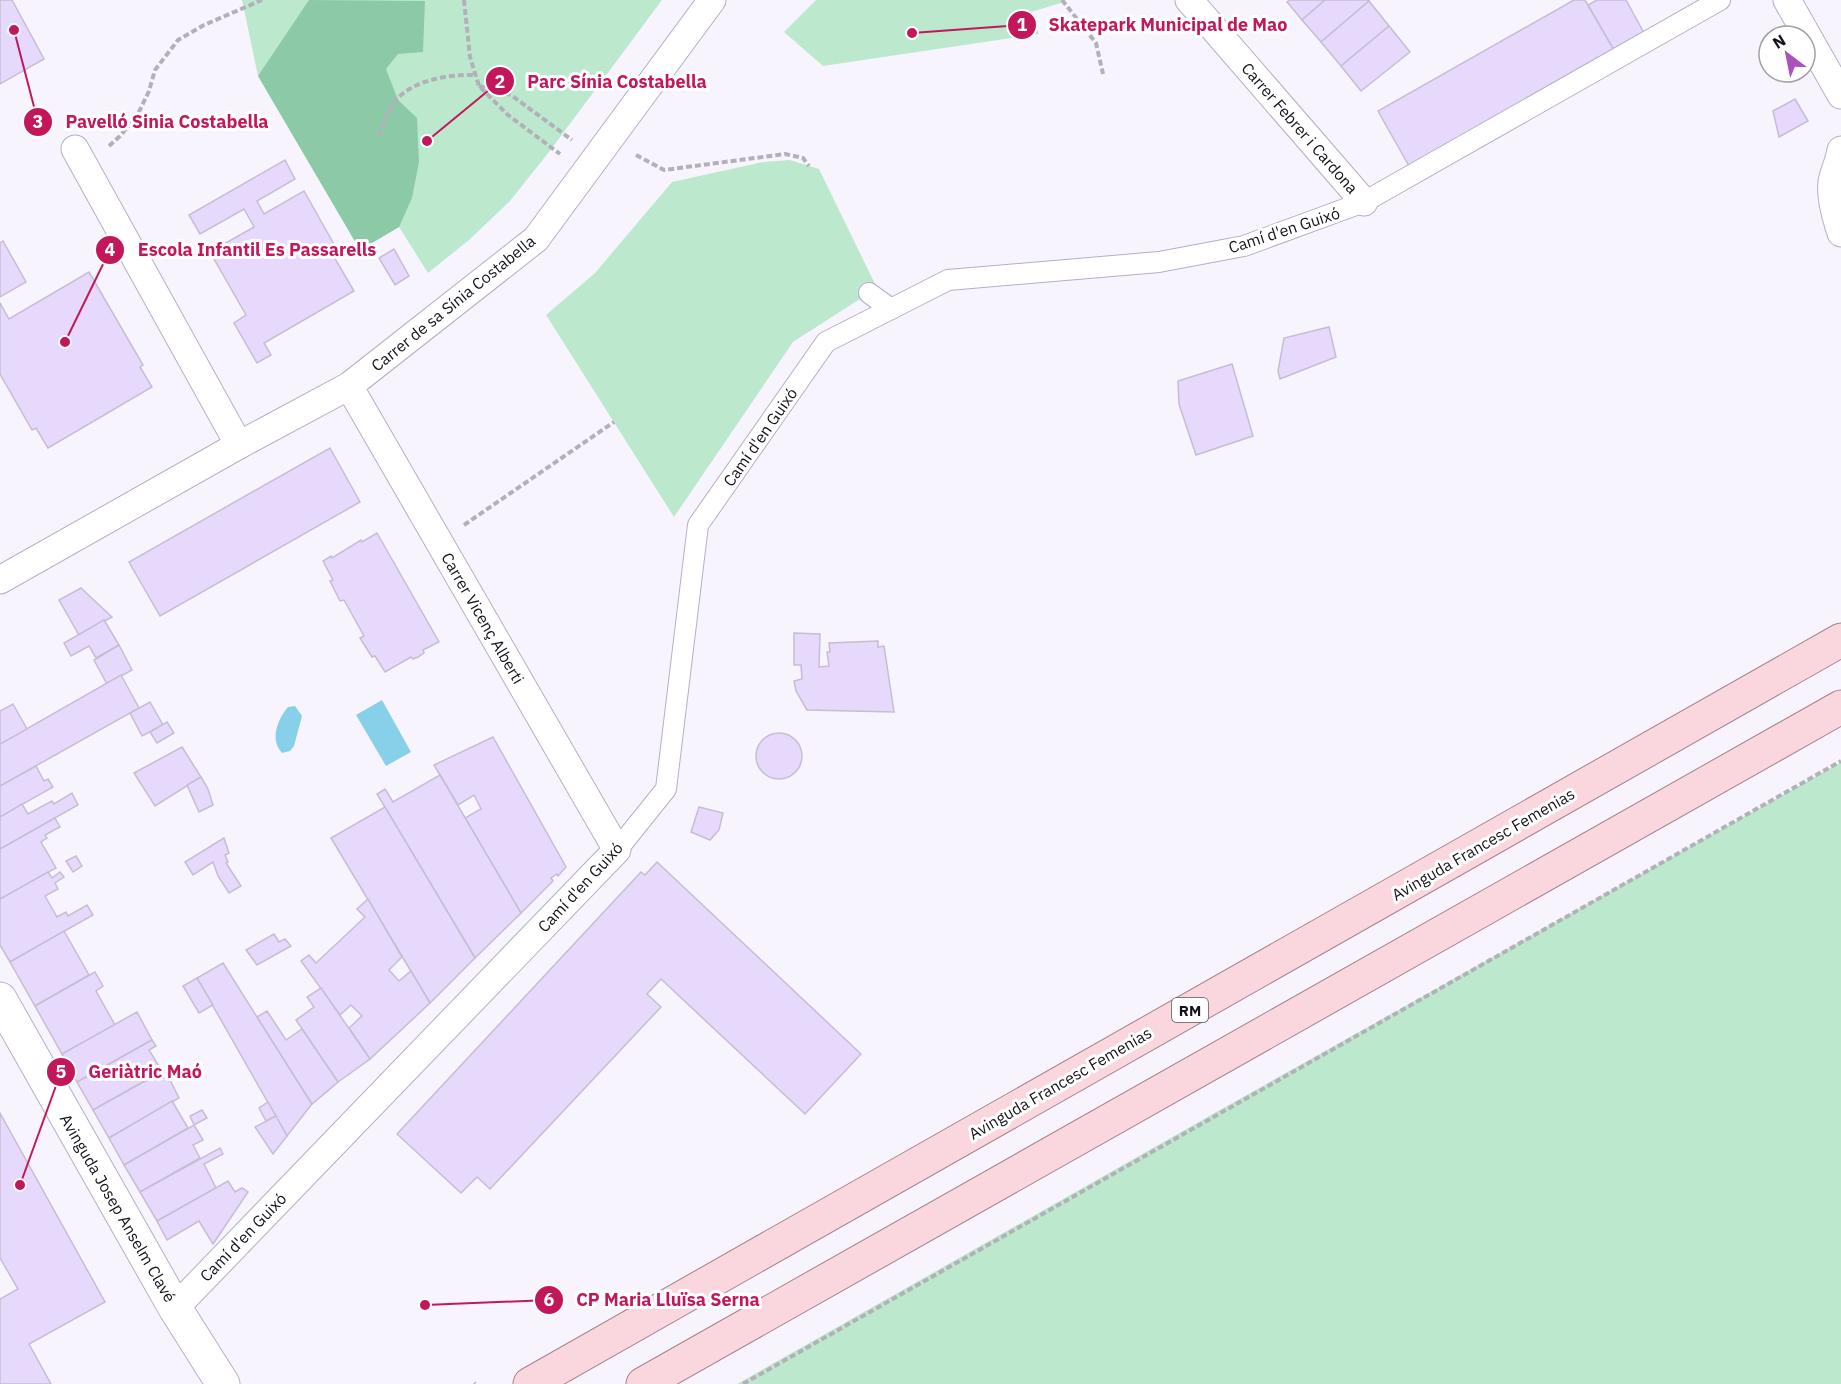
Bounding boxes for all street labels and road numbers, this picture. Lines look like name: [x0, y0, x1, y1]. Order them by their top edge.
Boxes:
street label: Carrer Febrer i Cardona: [1238, 58, 1363, 198]
street label: Camí d'en Guixó: [1226, 203, 1342, 257]
street label: Carrer de sa Sínia Costabella: [367, 230, 539, 375]
street label: Camí d'en Guixó: [719, 384, 801, 490]
street label: Carrer Vicenç Alberti: [437, 549, 529, 687]
street label: Avinguda Francesc Femenias: [1388, 783, 1578, 905]
street label: Camí d'en Guixó: [533, 838, 627, 936]
road number: RM: [1172, 998, 1208, 1022]
street label: Avinguda Francesc Femenias: [965, 1022, 1155, 1144]
street label: Avinguda Josep Anselm Clavé: [56, 1110, 180, 1306]
street label: Camí d'en Guixó: [196, 1188, 290, 1286]

